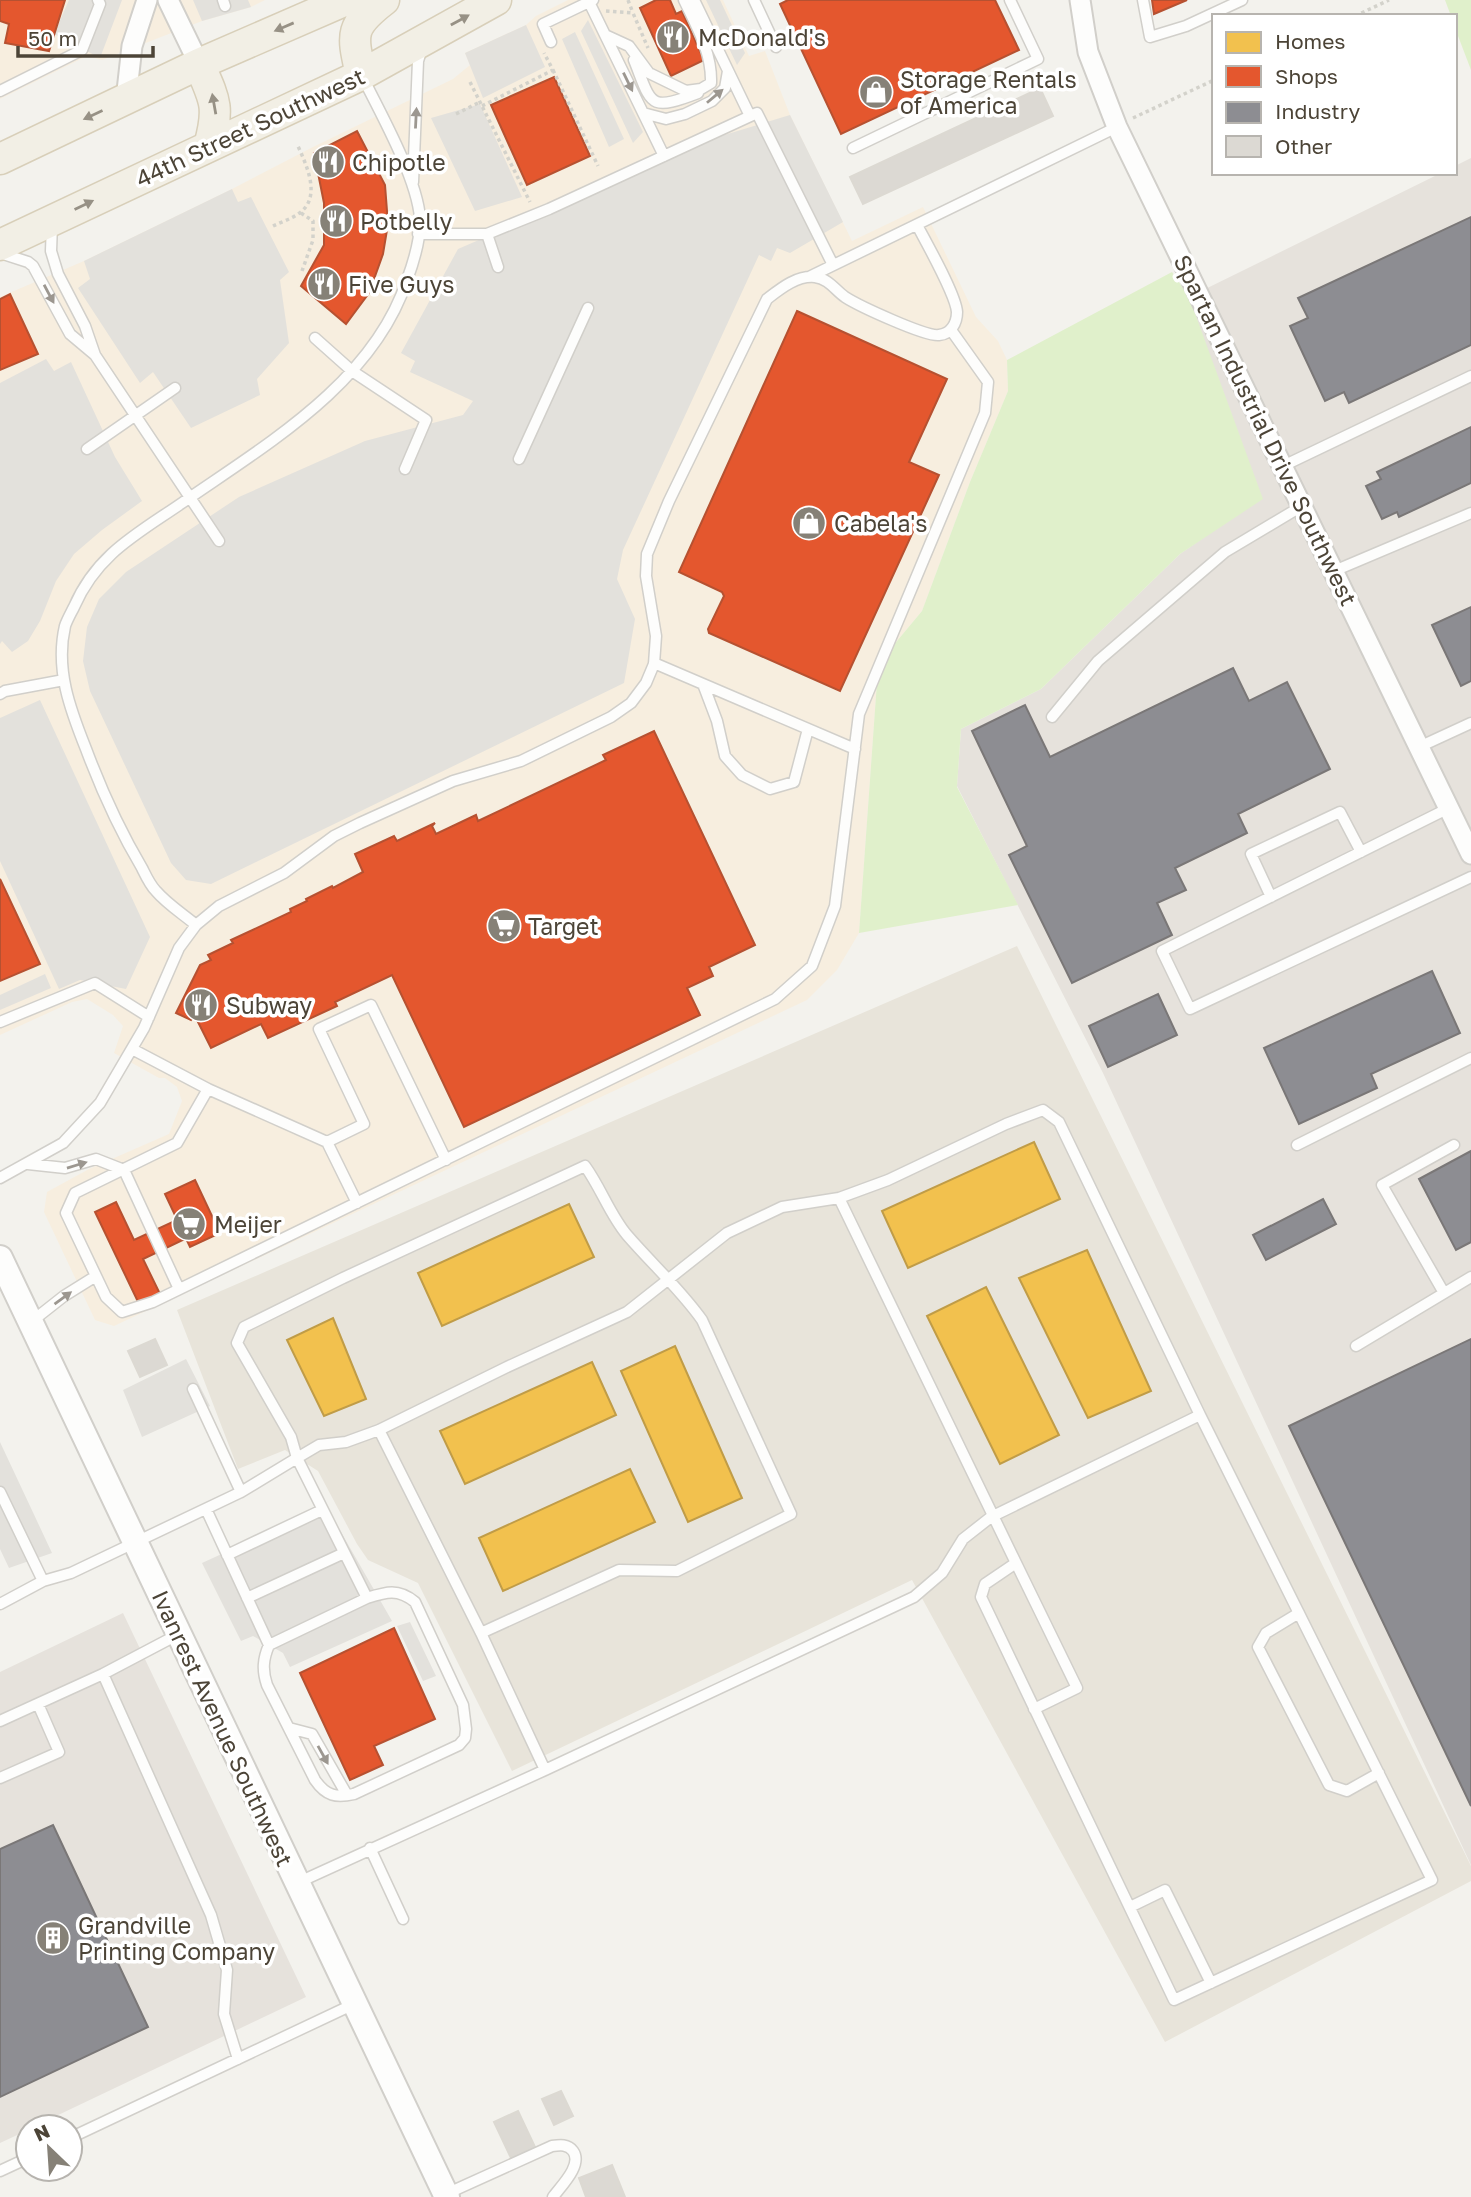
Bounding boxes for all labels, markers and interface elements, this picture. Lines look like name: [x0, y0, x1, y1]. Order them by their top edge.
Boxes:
scale bar: [18, 14, 152, 58]
one-way arrow: [451, 14, 470, 26]
legend: [1212, 14, 1457, 175]
restaurant icon: McDonald's: [654, 18, 692, 56]
one-way arrow: [274, 21, 294, 33]
place label: McDonald's: [698, 23, 826, 51]
text: 50 m: [28, 25, 77, 51]
text: Homes: [1275, 28, 1345, 54]
street label: 44th Street Southwest: [131, 62, 369, 192]
text: Shops: [1275, 63, 1338, 89]
place label: Storage Rentals of America: [900, 65, 1077, 119]
one-way arrow: [622, 72, 634, 92]
shop icon: Storage Rentals of America: [857, 73, 895, 111]
one-way arrow: [706, 88, 724, 104]
one-way arrow: [208, 93, 219, 115]
text: Industry: [1275, 98, 1360, 124]
one-way arrow: [410, 107, 421, 129]
one-way arrow: [83, 109, 103, 121]
text: Other: [1275, 133, 1332, 159]
restaurant icon: Chipotle: [309, 143, 347, 181]
place label: Chipotle: [352, 148, 446, 176]
one-way arrow: [74, 200, 94, 211]
restaurant icon: Potbelly: [317, 202, 355, 240]
place label: Potbelly: [360, 207, 453, 235]
street label: Spartan Industrial Drive Southwest: [1169, 250, 1363, 610]
restaurant icon: Five Guys: [305, 265, 343, 303]
place label: Five Guys: [348, 270, 455, 298]
one-way arrow: [43, 284, 54, 304]
shop icon: Cabela's: [790, 504, 828, 542]
place label: Cabela's: [834, 509, 928, 537]
supermarket icon: Target: [485, 907, 523, 945]
place label: Target: [528, 912, 599, 940]
restaurant icon: Subway: [182, 986, 220, 1024]
place label: Subway: [226, 991, 312, 1019]
one-way arrow: [66, 1159, 87, 1169]
supermarket icon: Meijer: [170, 1205, 208, 1243]
place label: Meijer: [214, 1210, 282, 1238]
one-way arrow: [53, 1291, 72, 1305]
street label: Ivanrest Avenue Southwest: [147, 1585, 299, 1871]
one-way arrow: [317, 1745, 329, 1764]
place label: Grandville Printing Company: [78, 1911, 275, 1965]
building icon: Grandville Printing Company: [34, 1919, 72, 1957]
north arrow: [14, 2113, 84, 2183]
text: N: [30, 2119, 53, 2146]

